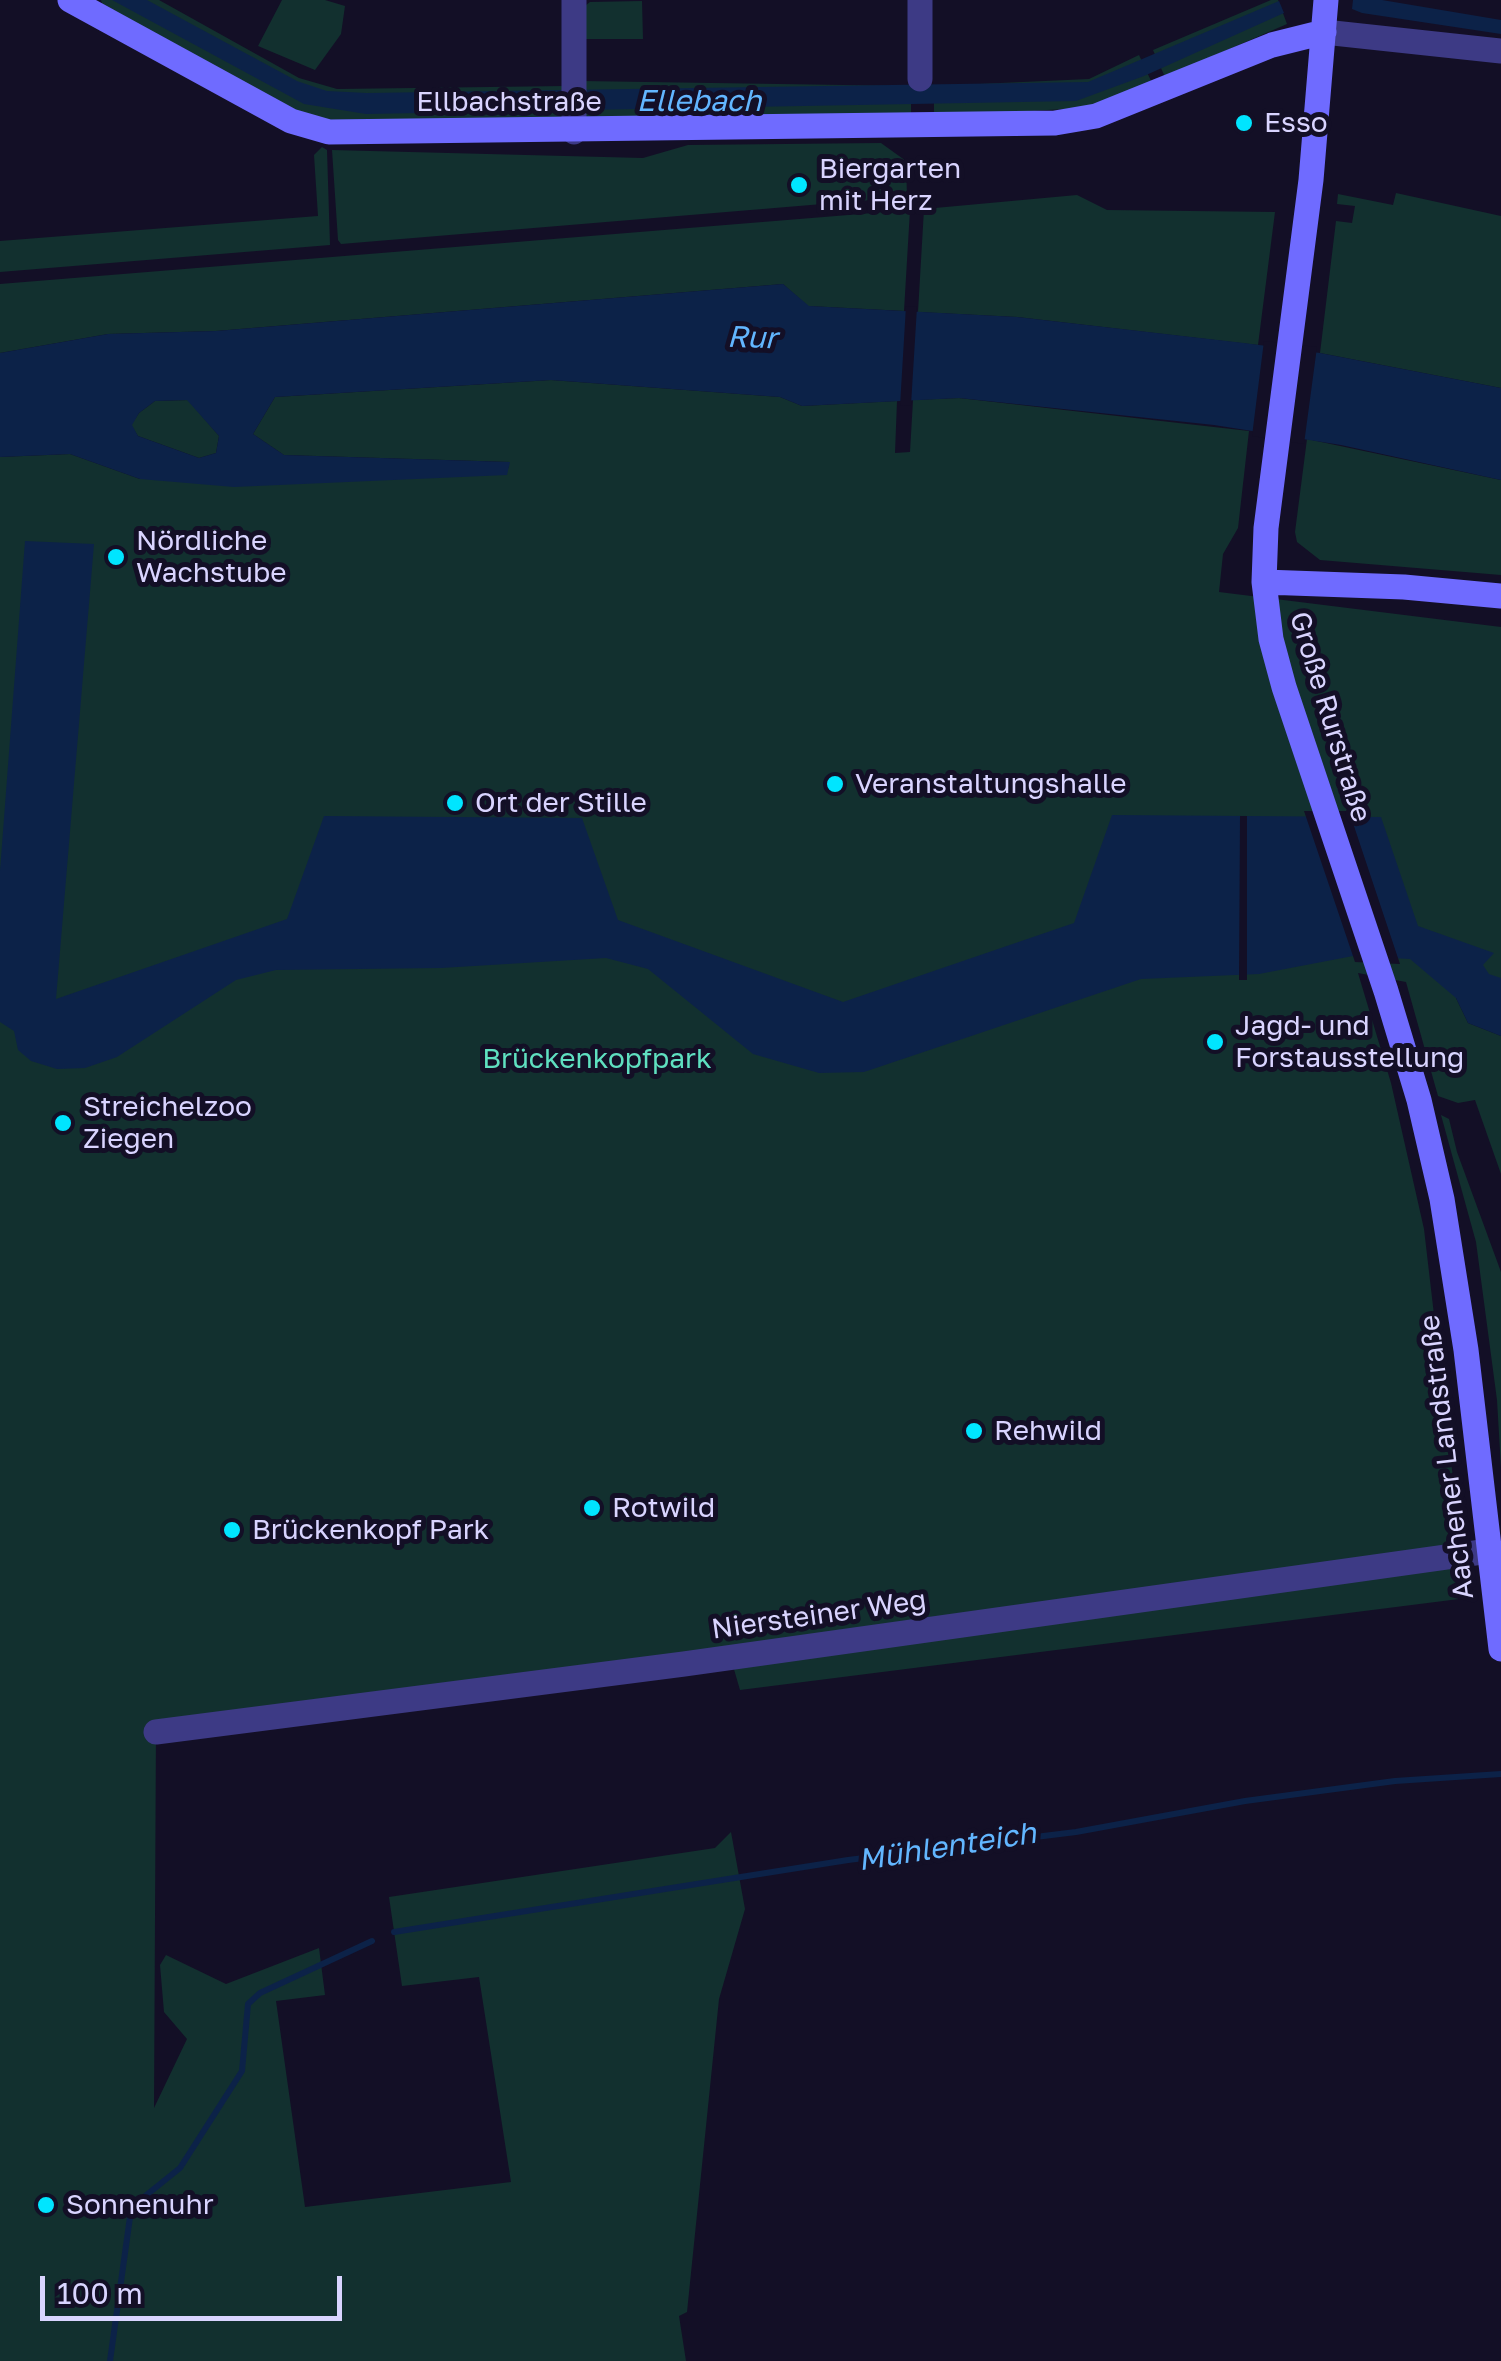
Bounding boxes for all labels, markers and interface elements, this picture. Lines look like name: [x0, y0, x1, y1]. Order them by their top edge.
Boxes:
water label: Ellebach: [637, 83, 761, 119]
street label: Ellbachstraße: [416, 85, 602, 119]
place label: Esso: [1264, 106, 1328, 140]
marker: Esso: [1233, 112, 1255, 134]
place label: Biergarten mit Herz: [819, 152, 961, 218]
marker: Biergarten mit Herz: [788, 174, 810, 196]
water label: Rur: [727, 319, 777, 357]
place label: Nördliche Wachstube: [136, 524, 286, 590]
marker: Nördliche Wachstube: [105, 546, 127, 568]
street label: Große Rurstraße: [1282, 608, 1378, 826]
place label: Veranstaltungshalle: [855, 767, 1127, 801]
marker: Veranstaltungshalle: [824, 773, 846, 795]
place label: Ort der Stille: [475, 786, 647, 820]
marker: Ort der Stille: [444, 792, 466, 814]
place label: Jagd- und Forstausstellung: [1235, 1009, 1464, 1075]
marker: Jagd- und Forstausstellung: [1204, 1031, 1226, 1053]
park label: Brückenkopfpark: [482, 1042, 712, 1076]
place label: Streichelzoo Ziegen: [83, 1090, 252, 1156]
marker: Streichelzoo Ziegen: [52, 1112, 74, 1134]
street label: Aachener Landstraße: [1413, 1313, 1481, 1601]
place label: Rehwild: [994, 1414, 1102, 1448]
marker: Rehwild: [963, 1420, 985, 1442]
place label: Rotwild: [612, 1491, 715, 1525]
marker: Rotwild: [581, 1497, 603, 1519]
place label: Brückenkopf Park: [252, 1513, 489, 1547]
marker: Brückenkopf Park: [221, 1519, 243, 1541]
street label: Niersteiner Weg: [710, 1583, 928, 1647]
water label: Mühlenteich: [856, 1815, 1038, 1879]
place label: Sonnenuhr: [66, 2188, 214, 2222]
marker: Sonnenuhr: [35, 2194, 57, 2216]
scale bar: [45, 2256, 348, 2318]
text: 100 m: [57, 2275, 143, 2311]

